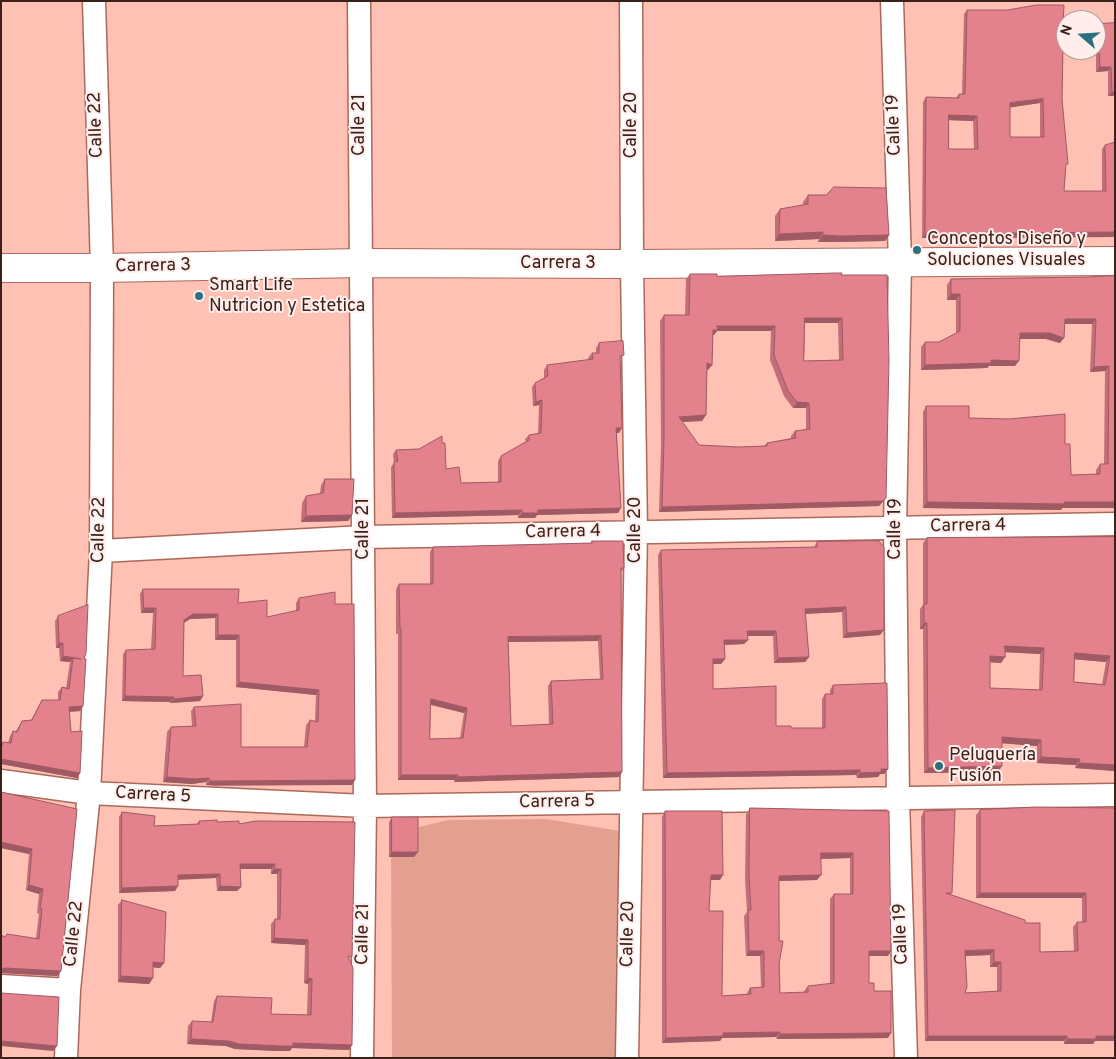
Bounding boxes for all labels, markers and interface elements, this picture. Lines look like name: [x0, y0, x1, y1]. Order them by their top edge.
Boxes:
north arrow: [1056, 10, 1106, 60]
text: N: [1058, 23, 1077, 38]
street label: Calle 22: [85, 91, 109, 159]
street label: Calle 20: [621, 91, 643, 159]
street label: Calle 21: [349, 94, 371, 156]
street label: Calle 19: [883, 94, 907, 156]
place label: Conceptos Diseño y Soluciones Visuales: [927, 229, 1086, 272]
marker: Conceptos Diseño y Soluciones Visuales: [911, 244, 923, 256]
street label: Carrera 3: [520, 253, 596, 275]
street label: Carrera 3: [115, 256, 191, 278]
place label: Smart Life Nutricion y Estetica: [209, 275, 365, 318]
marker: Smart Life Nutricion y Estetica: [193, 290, 205, 302]
street label: Calle 20: [625, 496, 647, 564]
street label: Calle 22: [89, 497, 111, 563]
street label: Calle 21: [353, 498, 375, 560]
street label: Calle 19: [885, 498, 907, 560]
street label: Carrera 4: [930, 516, 1006, 538]
street label: Carrera 4: [525, 522, 601, 544]
place label: Peluquería Fusión: [949, 745, 1036, 788]
marker: Peluquería Fusión: [933, 760, 945, 772]
street label: Carrera 5: [114, 783, 192, 809]
street label: Carrera 5: [519, 792, 595, 814]
street label: Calle 22: [61, 900, 89, 968]
street label: Calle 20: [618, 900, 640, 968]
street label: Calle 21: [353, 903, 375, 965]
street label: Calle 19: [890, 903, 914, 965]

